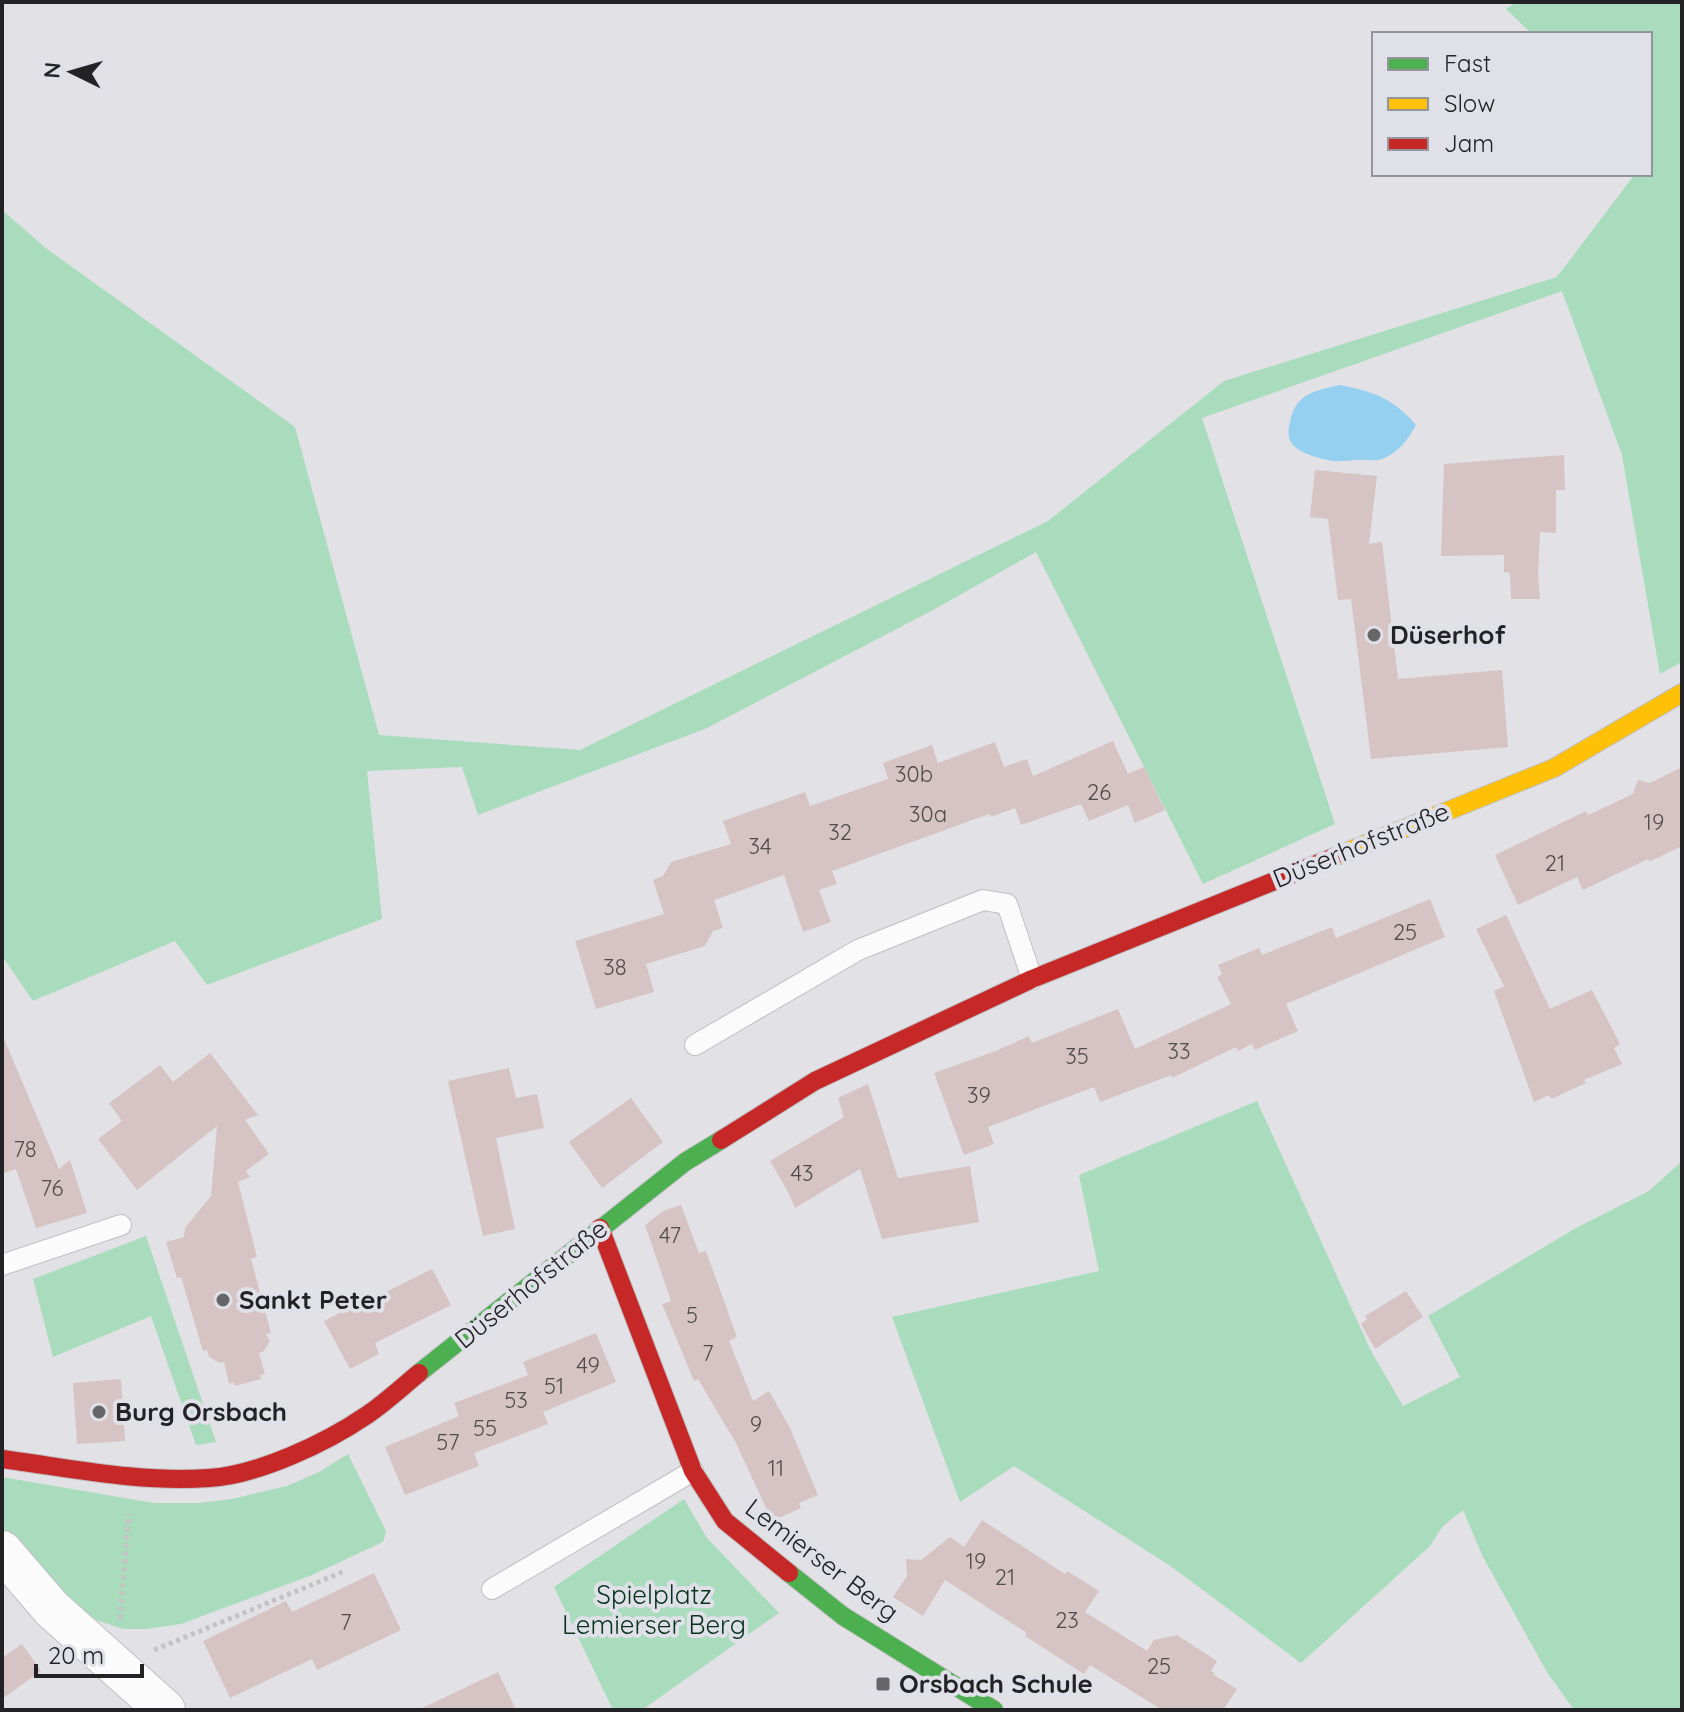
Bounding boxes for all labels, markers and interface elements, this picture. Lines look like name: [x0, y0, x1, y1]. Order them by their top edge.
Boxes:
north arrow: [32, 32, 112, 112]
legend: [1372, 32, 1652, 176]
text: Fast: [1444, 48, 1491, 78]
text: N: [37, 61, 67, 80]
text: Slow: [1444, 88, 1495, 118]
text: Jam: [1444, 128, 1494, 158]
place label: Düserhof: [1390, 618, 1506, 651]
marker: Düserhof: [1365, 626, 1383, 644]
house number: 30b: [895, 760, 933, 788]
house number: 26: [1087, 778, 1111, 806]
street label: Düserhofstraße: [1268, 794, 1454, 895]
house number: 30a: [909, 800, 947, 828]
house number: 19: [1644, 808, 1664, 836]
house number: 32: [828, 818, 852, 846]
house number: 34: [748, 832, 772, 860]
house number: 21: [1545, 849, 1565, 877]
house number: 25: [1393, 918, 1417, 946]
house number: 38: [603, 953, 627, 981]
house number: 33: [1167, 1037, 1191, 1065]
house number: 35: [1065, 1042, 1089, 1070]
house number: 39: [967, 1081, 991, 1109]
house number: 78: [13, 1135, 37, 1163]
house number: 43: [790, 1159, 814, 1187]
house number: 76: [41, 1174, 63, 1202]
street label: Düserhofstraße: [448, 1212, 614, 1355]
house number: 47: [659, 1221, 681, 1249]
place label: Sankt Peter: [239, 1283, 387, 1316]
marker: Sankt Peter: [214, 1291, 232, 1309]
house number: 5: [686, 1301, 698, 1329]
house number: 7: [702, 1339, 714, 1367]
house number: 49: [576, 1351, 600, 1379]
house number: 51: [544, 1372, 564, 1400]
house number: 53: [504, 1386, 528, 1414]
place label: Burg Orsbach: [115, 1395, 287, 1428]
marker: Burg Orsbach: [90, 1403, 108, 1421]
house number: 9: [750, 1410, 762, 1438]
house number: 55: [473, 1414, 497, 1442]
house number: 57: [436, 1428, 460, 1456]
house number: 11: [768, 1454, 784, 1482]
street label: Lemierser Berg: [739, 1491, 906, 1628]
house number: 19: [966, 1547, 986, 1575]
house number: 21: [995, 1563, 1015, 1591]
park label: Spielplatz Lemierser Berg: [562, 1578, 746, 1641]
house number: 23: [1055, 1606, 1079, 1634]
house number: 7: [340, 1608, 352, 1636]
scale bar: [36, 1628, 142, 1678]
text: 20 m: [48, 1640, 104, 1670]
house number: 25: [1147, 1652, 1171, 1680]
place label: Orsbach Schule: [899, 1667, 1093, 1700]
marker: Orsbach Schule: [874, 1675, 892, 1693]

